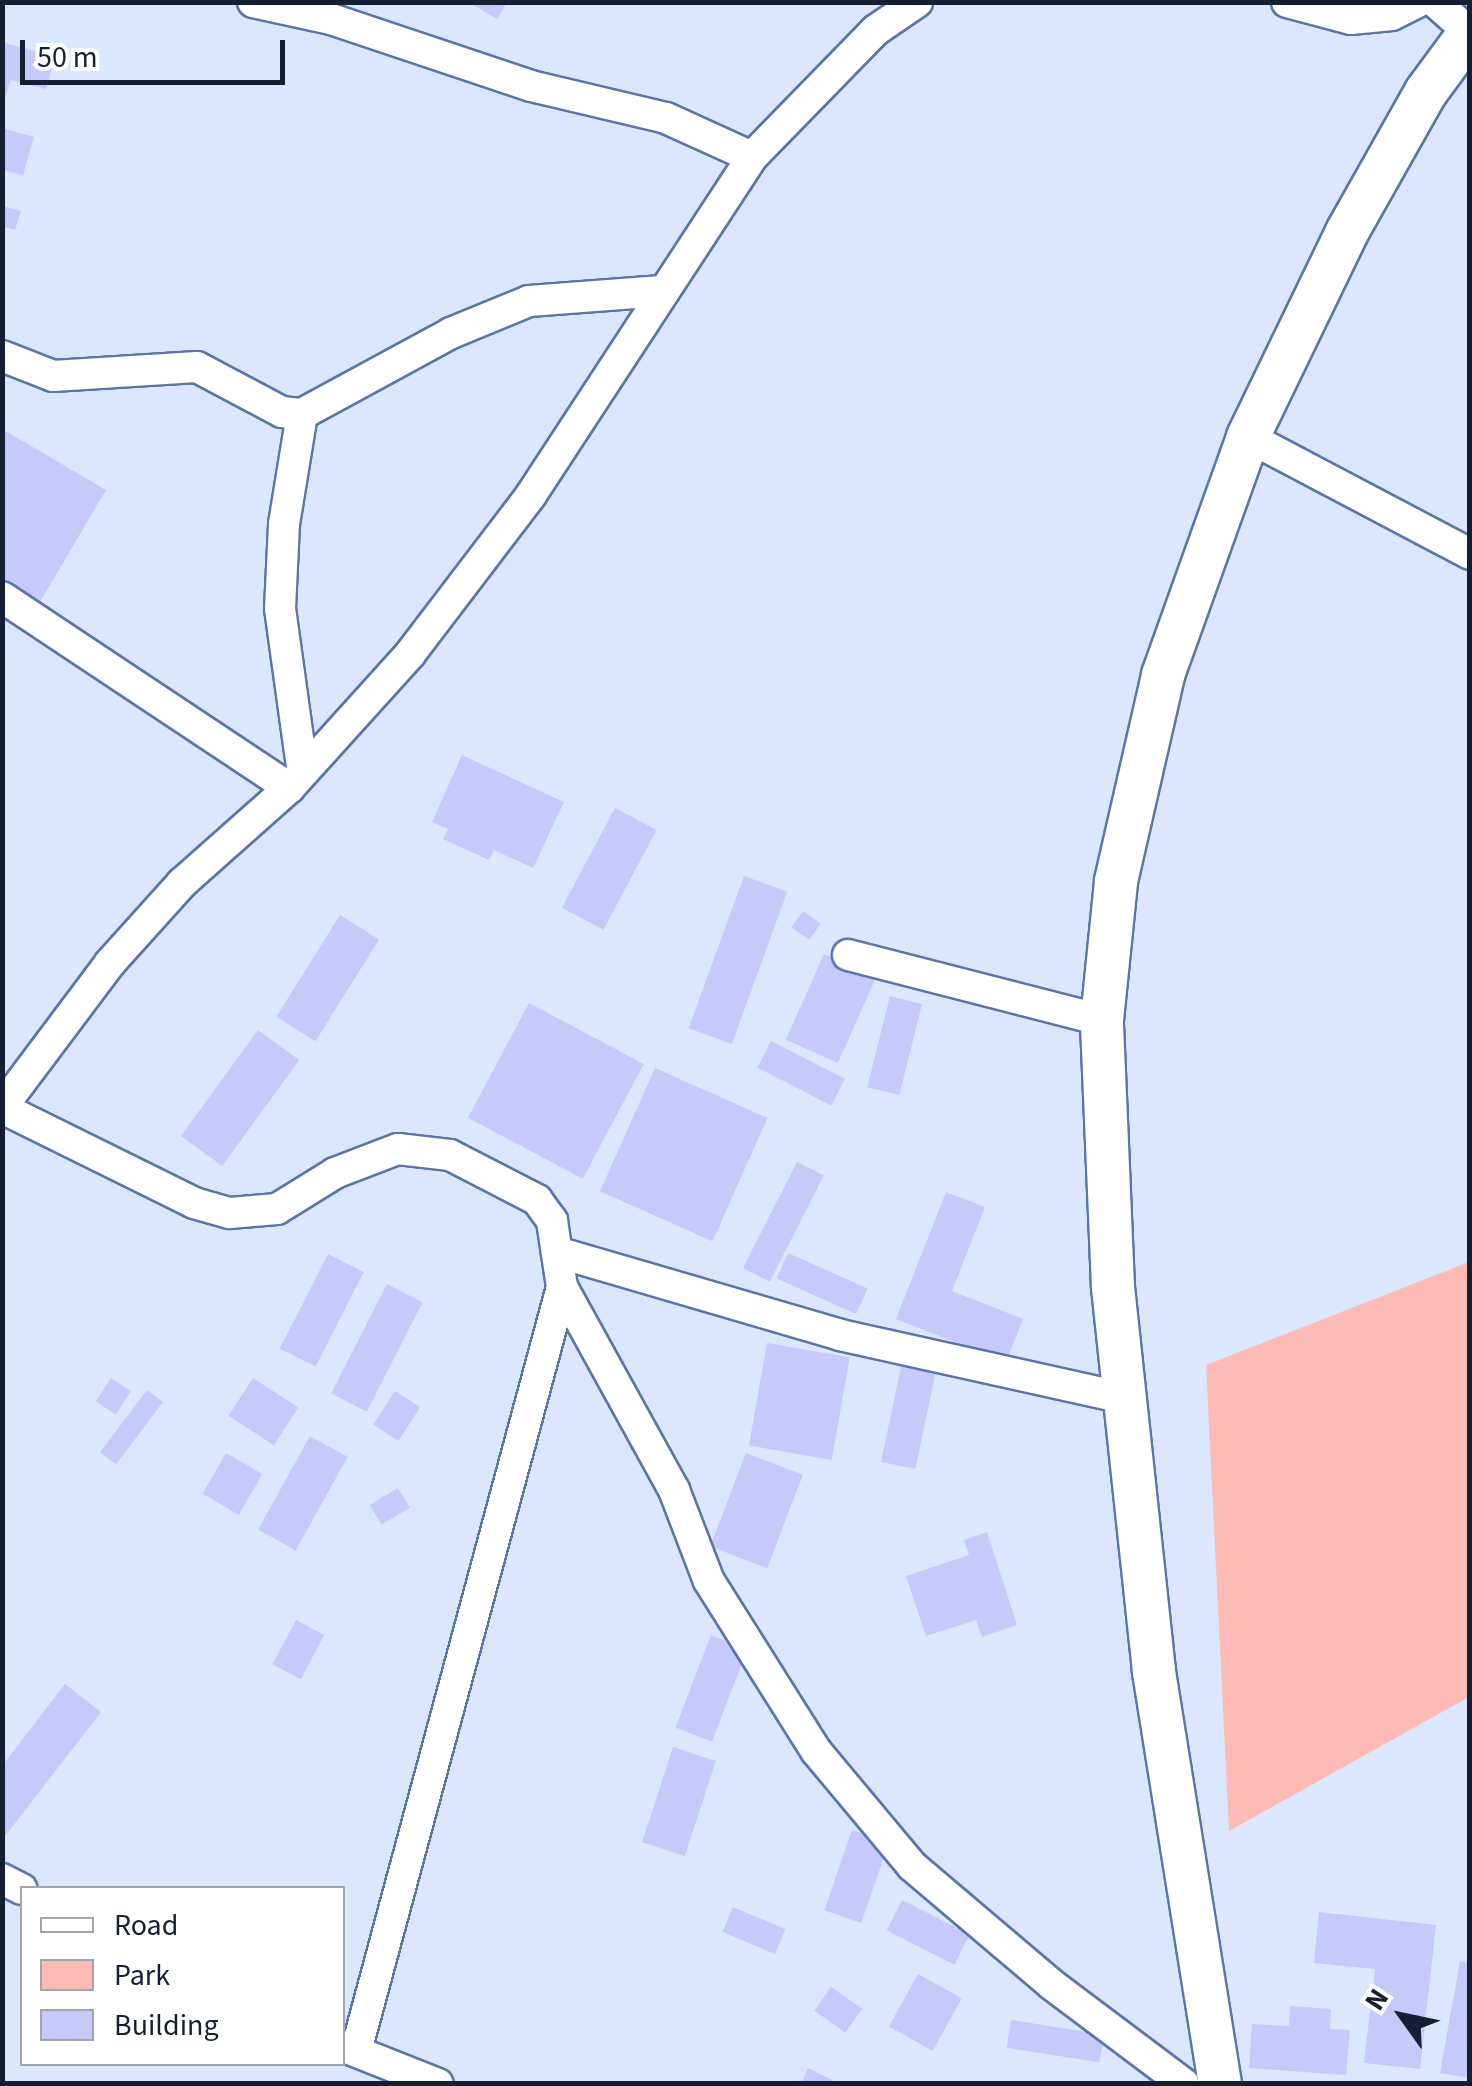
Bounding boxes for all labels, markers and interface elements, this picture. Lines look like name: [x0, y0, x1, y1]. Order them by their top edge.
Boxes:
scale bar: [25, 20, 290, 82]
text: 50 m: [37, 36, 98, 79]
legend: [20, 1886, 345, 2066]
text: Road: [114, 1904, 178, 1947]
text: Park: [114, 1954, 170, 1997]
north arrow: [1352, 1966, 1452, 2066]
text: N: [1355, 1981, 1399, 2018]
text: Building: [114, 2004, 219, 2047]

